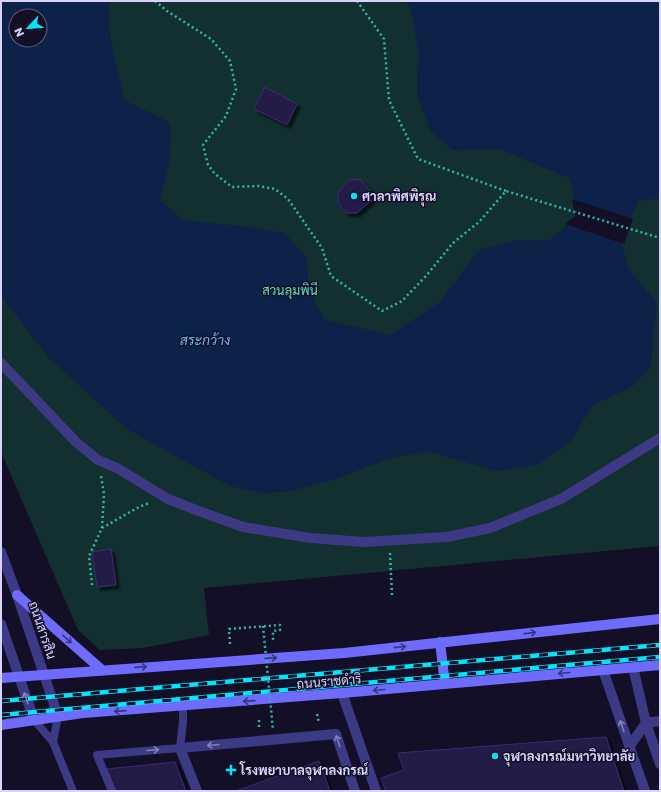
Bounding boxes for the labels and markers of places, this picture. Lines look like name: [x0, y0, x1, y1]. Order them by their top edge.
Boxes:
place label: ศาลาพิศพิรุณ: [362, 187, 436, 207]
marker: ศาลาพิศพิรุณ: [349, 191, 359, 201]
place label: จุฬาลงกรณ์มหาวิทยาลัย: [503, 747, 635, 767]
marker: จุฬาลงกรณ์มหาวิทยาลัย: [490, 751, 500, 761]
place label: โรงพยาบาลจุฬาลงกรณ์: [239, 761, 369, 781]
marker: โรงพยาบาลจุฬาลงกรณ์: [225, 764, 237, 776]

